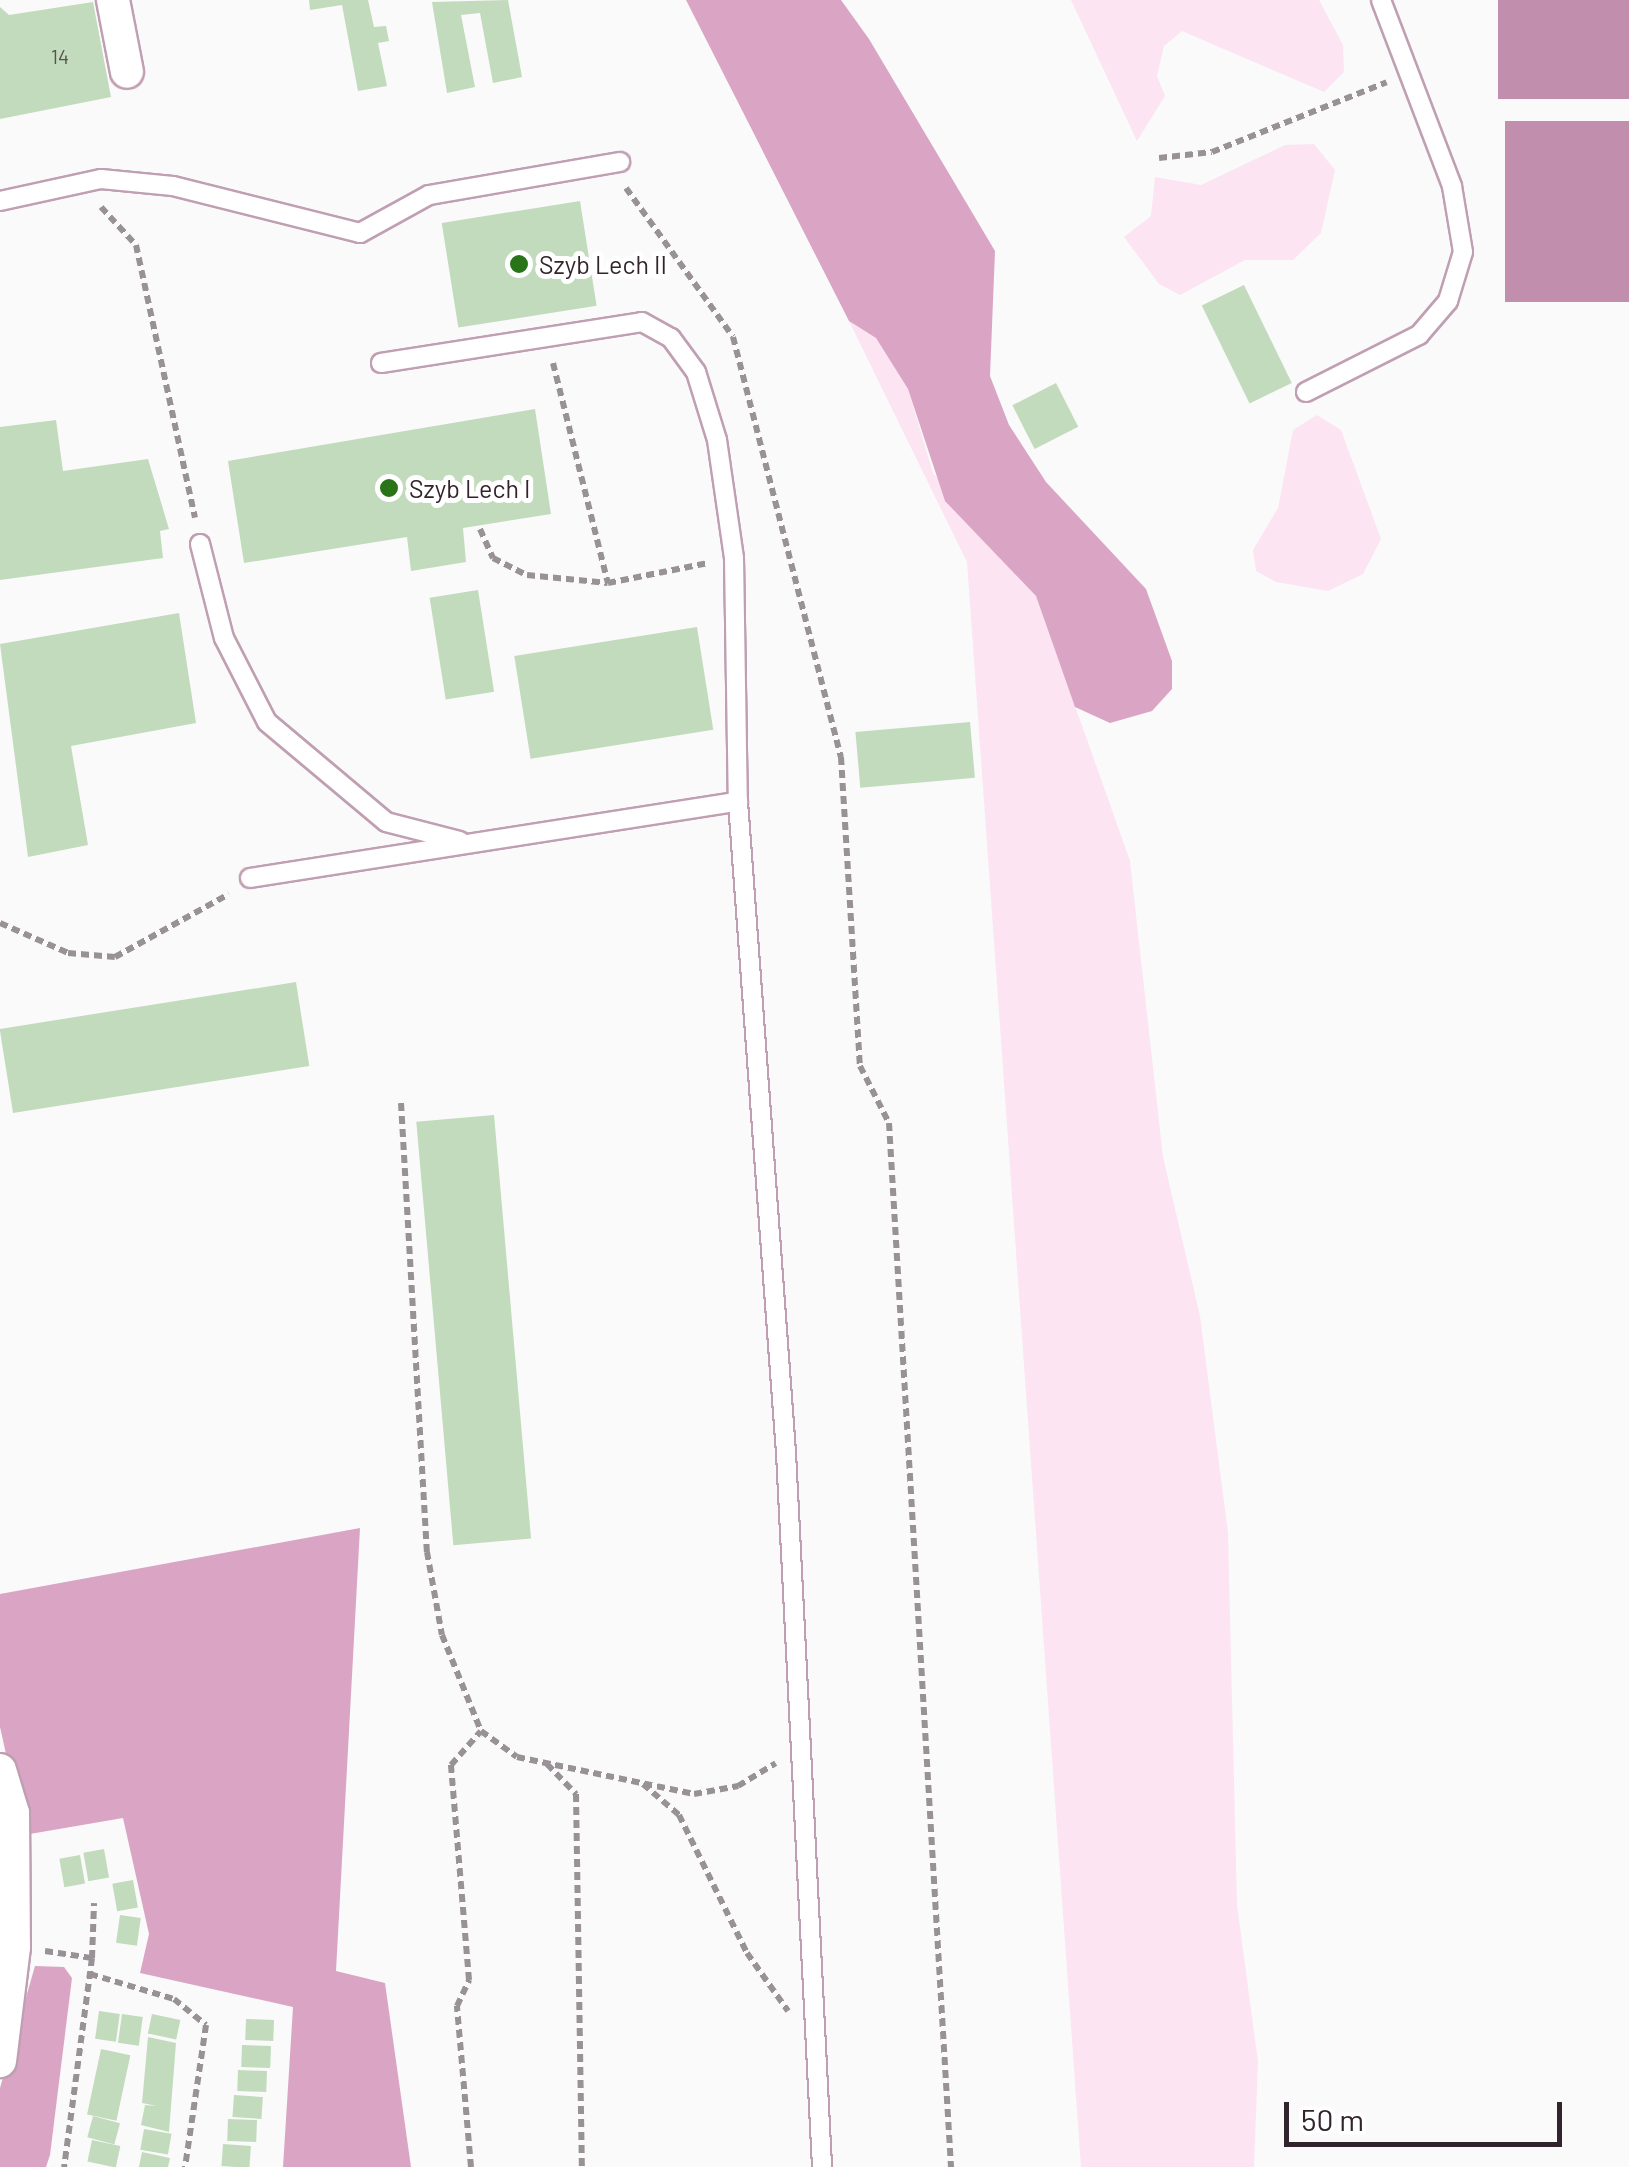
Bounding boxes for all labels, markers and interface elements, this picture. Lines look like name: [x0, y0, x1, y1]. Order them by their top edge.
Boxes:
house number: 14: [51, 44, 69, 68]
place label: Szyb Lech II: [539, 249, 667, 279]
marker: Szyb Lech II: [508, 253, 530, 275]
place label: Szyb Lech I: [409, 473, 530, 503]
marker: Szyb Lech I: [378, 477, 400, 499]
scale bar: [1289, 2082, 1566, 2144]
text: 50 m: [1301, 2101, 1364, 2137]

